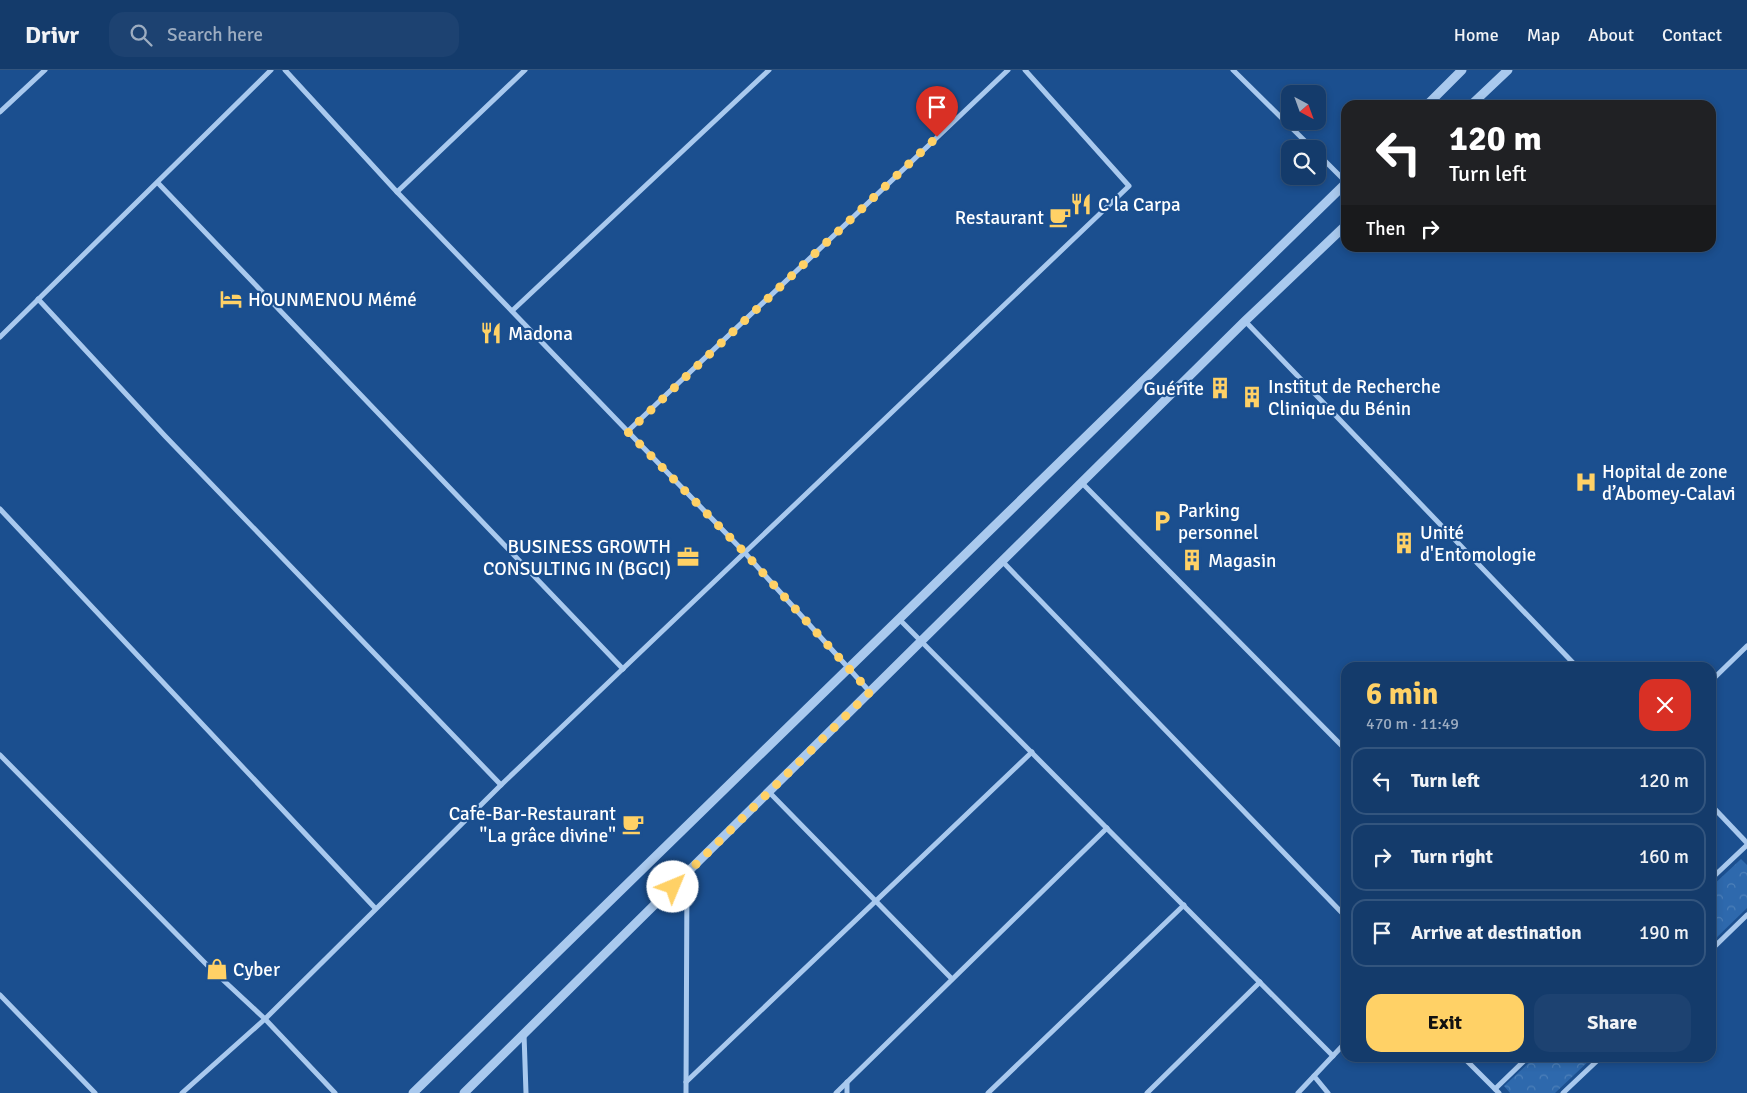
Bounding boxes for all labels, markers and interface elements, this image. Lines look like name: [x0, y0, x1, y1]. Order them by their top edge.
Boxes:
search box: [109, 12, 459, 57]
text: Drivr: [25, 20, 79, 50]
icon: search: [127, 21, 155, 49]
text: Search here: [167, 23, 263, 47]
text: Home: [1454, 24, 1499, 46]
text: Map: [1527, 24, 1560, 46]
text: About: [1588, 24, 1634, 46]
text: Contact: [1662, 24, 1722, 46]
north arrow: [1281, 85, 1326, 130]
map controls: [1281, 85, 1326, 185]
pin: [916, 86, 958, 137]
icon: arrive: [923, 93, 951, 121]
text: 120 m: [1449, 117, 1542, 160]
icon: left: [1366, 120, 1431, 185]
button: search: [1281, 140, 1326, 185]
text: Turn left: [1449, 160, 1527, 187]
restaurant icon: C la Carpa: [1068, 191, 1094, 217]
place label: C la Carpa: [1098, 193, 1181, 217]
cafe icon: Restaurant: [1047, 204, 1073, 230]
place label: Restaurant: [955, 206, 1044, 230]
icon: right: [1416, 215, 1444, 243]
text: Then: [1366, 217, 1406, 241]
hotel icon: HOUNMENOU Mémé: [218, 286, 244, 312]
place label: HOUNMENOU Mémé: [248, 288, 417, 312]
restaurant icon: Madona: [478, 320, 504, 346]
place label: Madona: [508, 322, 573, 346]
building icon: Guérite: [1207, 375, 1233, 401]
place label: Institut de Recherche Clinique du Bénin: [1268, 375, 1441, 421]
place label: Guérite: [1144, 377, 1204, 401]
building icon: Institut de Recherche Clinique du Bénin: [1239, 384, 1265, 410]
place label: Hopital de zone d’Abomey-Calavi: [1602, 460, 1736, 506]
hospital icon: Hopital de zone d’Abomey-Calavi: [1573, 469, 1599, 495]
place label: Parking personnel: [1178, 499, 1259, 545]
parking icon: Parking personnel: [1149, 508, 1175, 534]
place label: Unité d'Entomologie: [1420, 521, 1536, 567]
building icon: Unité d'Entomologie: [1391, 530, 1417, 556]
place label: BUSINESS GROWTH CONSULTING IN (BGCI): [483, 535, 671, 581]
office icon: BUSINESS GROWTH CONSULTING IN (BGCI): [675, 544, 701, 570]
building icon: Magasin: [1179, 547, 1205, 573]
place label: Magasin: [1208, 549, 1276, 573]
text: 6 min: [1366, 676, 1438, 713]
button: close: [1639, 679, 1691, 731]
text: 470 m · 11:49: [1366, 714, 1459, 734]
icon: left: [1368, 767, 1396, 795]
text: Turn left: [1411, 769, 1480, 793]
text: 120 m: [1639, 769, 1689, 793]
place label: Cafe-Bar-Restaurant ''La grâce divine'': [449, 802, 616, 848]
cafe icon: Cafe-Bar-Restaurant ''La grâce divine'': [620, 811, 646, 837]
icon: right: [1368, 843, 1396, 871]
text: Turn right: [1411, 845, 1493, 869]
text: 160 m: [1639, 845, 1689, 869]
position arrow: [646, 860, 698, 912]
icon: arrive: [1368, 919, 1396, 947]
text: Arrive at destination: [1411, 921, 1582, 945]
text: 190 m: [1639, 921, 1689, 945]
shop icon: Cyber: [204, 956, 230, 982]
place label: Cyber: [233, 958, 280, 982]
button: Exit: [1366, 994, 1524, 1052]
button: Share: [1534, 994, 1691, 1052]

